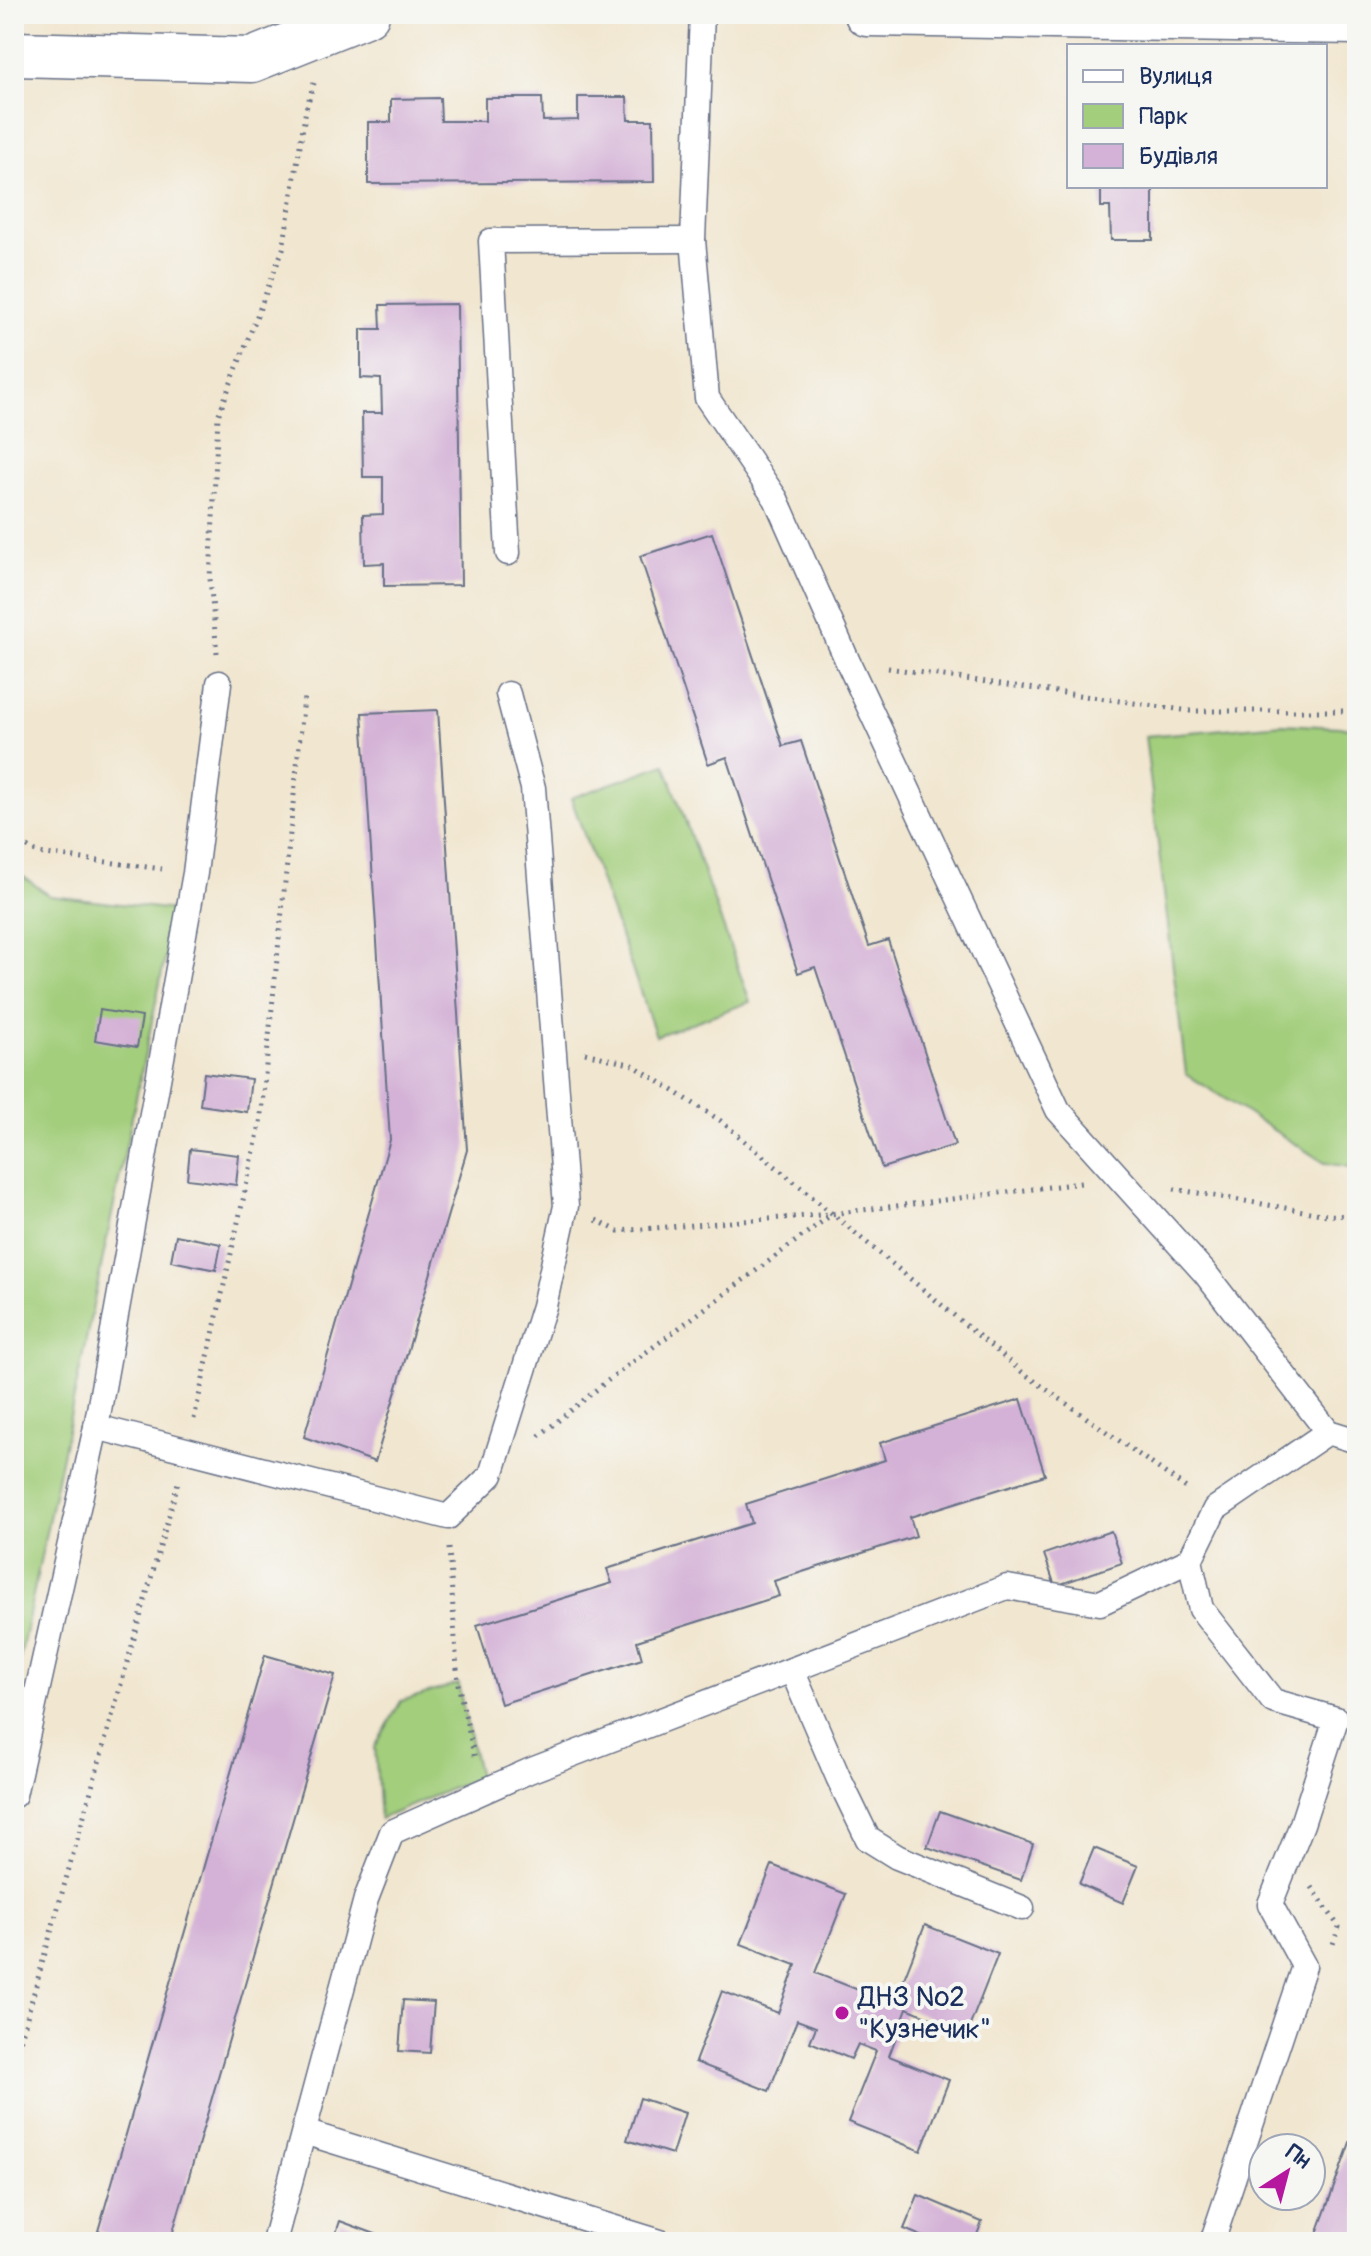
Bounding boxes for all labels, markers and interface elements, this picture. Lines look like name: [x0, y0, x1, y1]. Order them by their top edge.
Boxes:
legend: [1067, 44, 1327, 188]
text: Вулиця: [1139, 62, 1212, 91]
text: Парк: [1139, 102, 1188, 131]
text: Будівля: [1139, 142, 1218, 171]
place label: ДНЗ №2 "Кузнечик": [857, 1980, 991, 2047]
marker: ДНЗ №2 "Кузнечик": [833, 2004, 851, 2022]
north arrow: [1247, 2132, 1327, 2212]
text: Пн: [1280, 2138, 1316, 2175]

